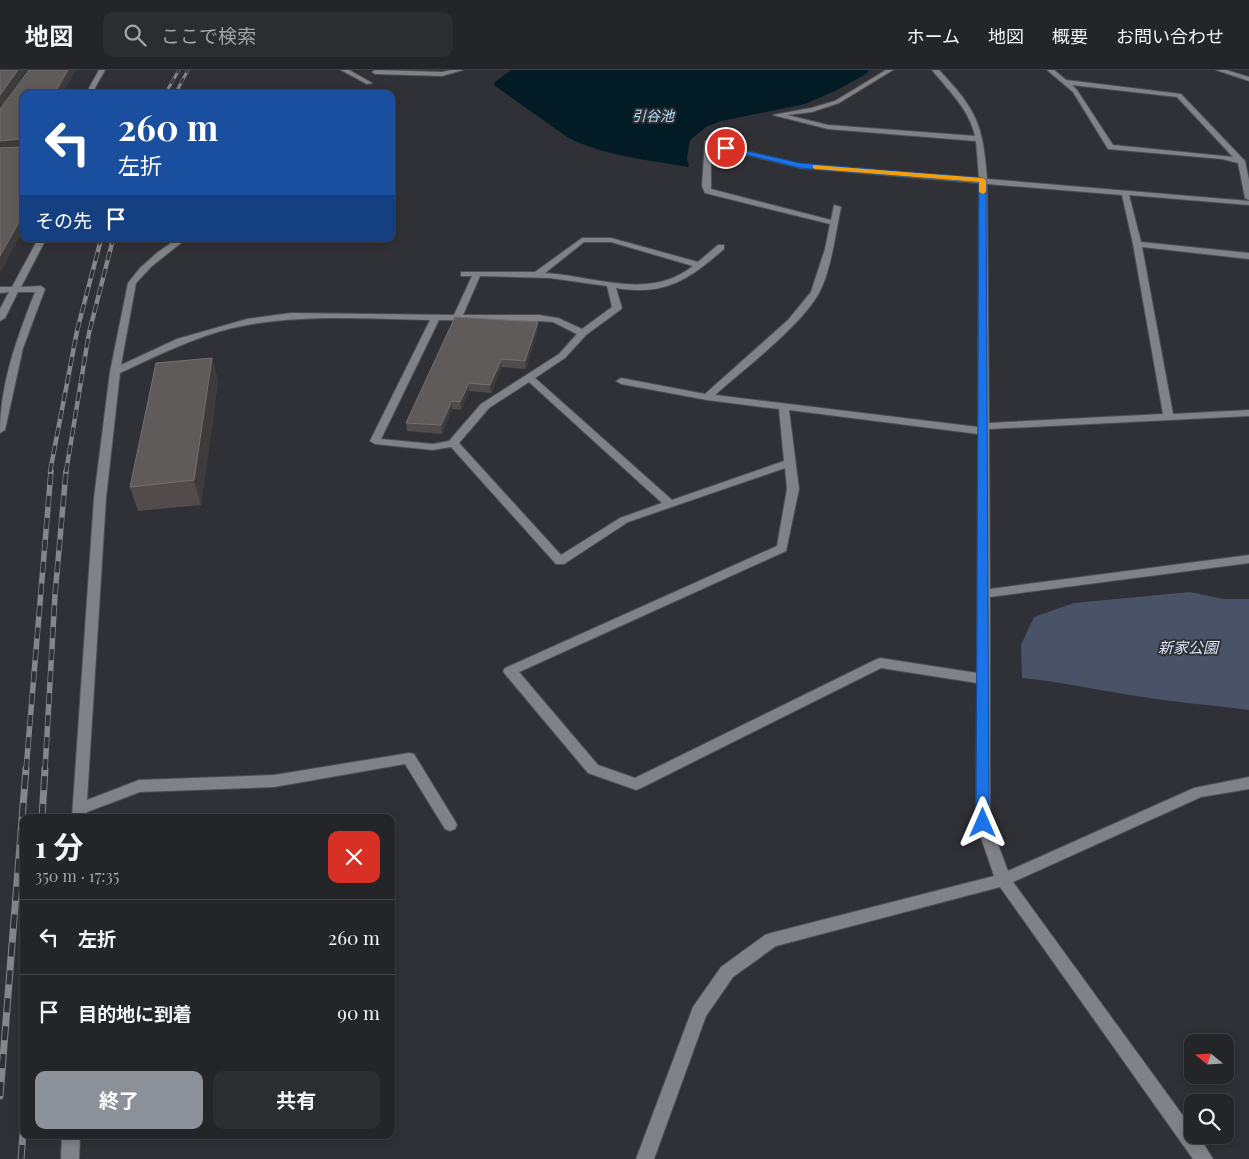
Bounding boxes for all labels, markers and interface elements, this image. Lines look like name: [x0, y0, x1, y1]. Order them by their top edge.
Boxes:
search box: [103, 12, 453, 57]
text: 地図: [25, 19, 73, 51]
icon: search: [121, 21, 149, 49]
text: ここで検索: [161, 22, 256, 48]
text: ホーム: [907, 24, 960, 48]
text: 地図: [988, 24, 1024, 48]
text: 概要: [1052, 24, 1088, 48]
text: お問い合わせ: [1116, 24, 1224, 48]
text: 260 m: [118, 103, 218, 150]
water label: 引谷池: [632, 106, 676, 125]
icon: left: [35, 110, 100, 175]
pin: [705, 127, 747, 169]
icon: arrive: [712, 134, 740, 162]
text: 左折: [118, 150, 162, 180]
icon: arrive: [102, 205, 130, 233]
text: その先: [35, 207, 92, 233]
park label: 新家公園: [1158, 637, 1220, 657]
position arrow: [956, 796, 1008, 848]
text: 1 分: [35, 826, 83, 866]
button: close: [328, 831, 380, 883]
text: 350 m · 17:35: [35, 865, 119, 886]
icon: left: [35, 923, 63, 951]
text: 260 m: [328, 924, 380, 950]
text: 左折: [78, 925, 116, 951]
icon: arrive: [35, 998, 63, 1026]
text: 90 m: [337, 999, 380, 1025]
text: 目的地に到着: [78, 1000, 192, 1026]
north arrow: [1184, 1034, 1234, 1084]
map controls: [1184, 1034, 1234, 1144]
button: 終了: [35, 1071, 203, 1129]
button: 共有: [213, 1071, 380, 1129]
button: search: [1184, 1094, 1234, 1144]

